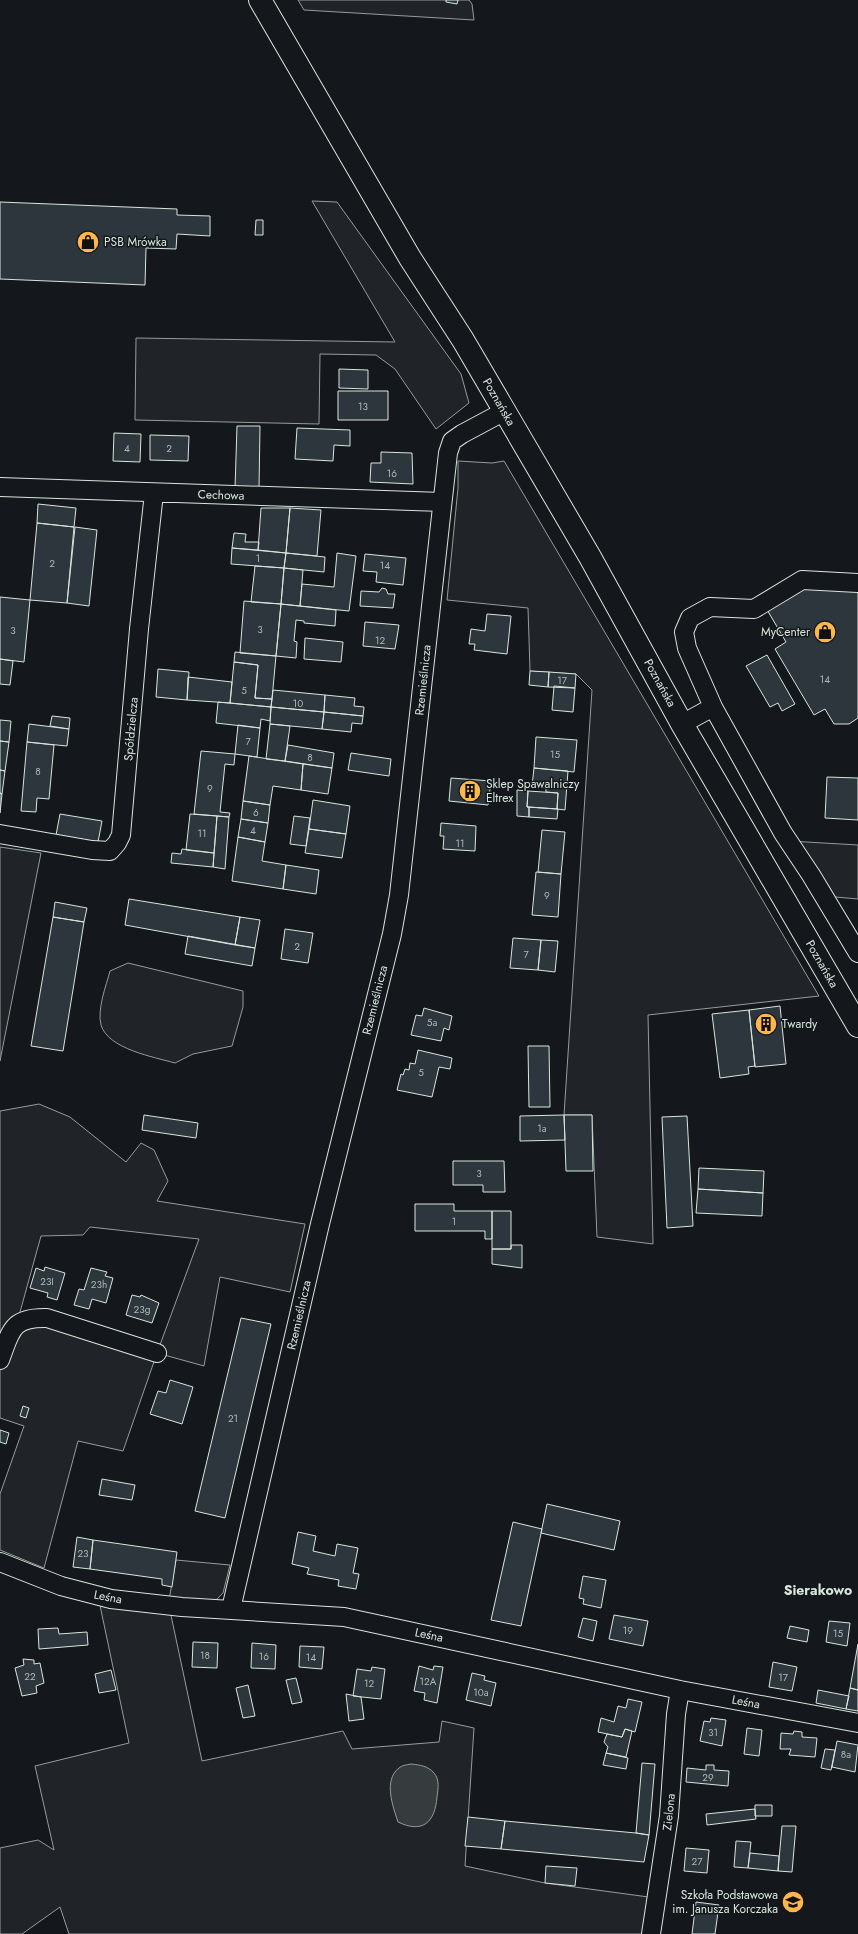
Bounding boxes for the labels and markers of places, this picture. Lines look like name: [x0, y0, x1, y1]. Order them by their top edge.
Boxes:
shop icon: PSB Mrówka: [75, 229, 101, 255]
place label: PSB Mrówka: [104, 233, 167, 251]
shop icon: MyCenter: [812, 619, 838, 645]
place label: MyCenter: [761, 623, 811, 641]
place label: Sklep Spawalniczy Eltrex: [486, 775, 580, 807]
building icon: Sklep Spawalniczy Eltrex: [457, 778, 483, 804]
building icon: Twardy: [753, 1011, 779, 1037]
place label: Twardy: [782, 1015, 818, 1033]
place label: Szkoła Podstawowa im. Janusza Korczaka: [672, 1886, 778, 1918]
school or university icon: Szkoła Podstawowa im. Janusza Korczaka: [780, 1889, 806, 1915]

